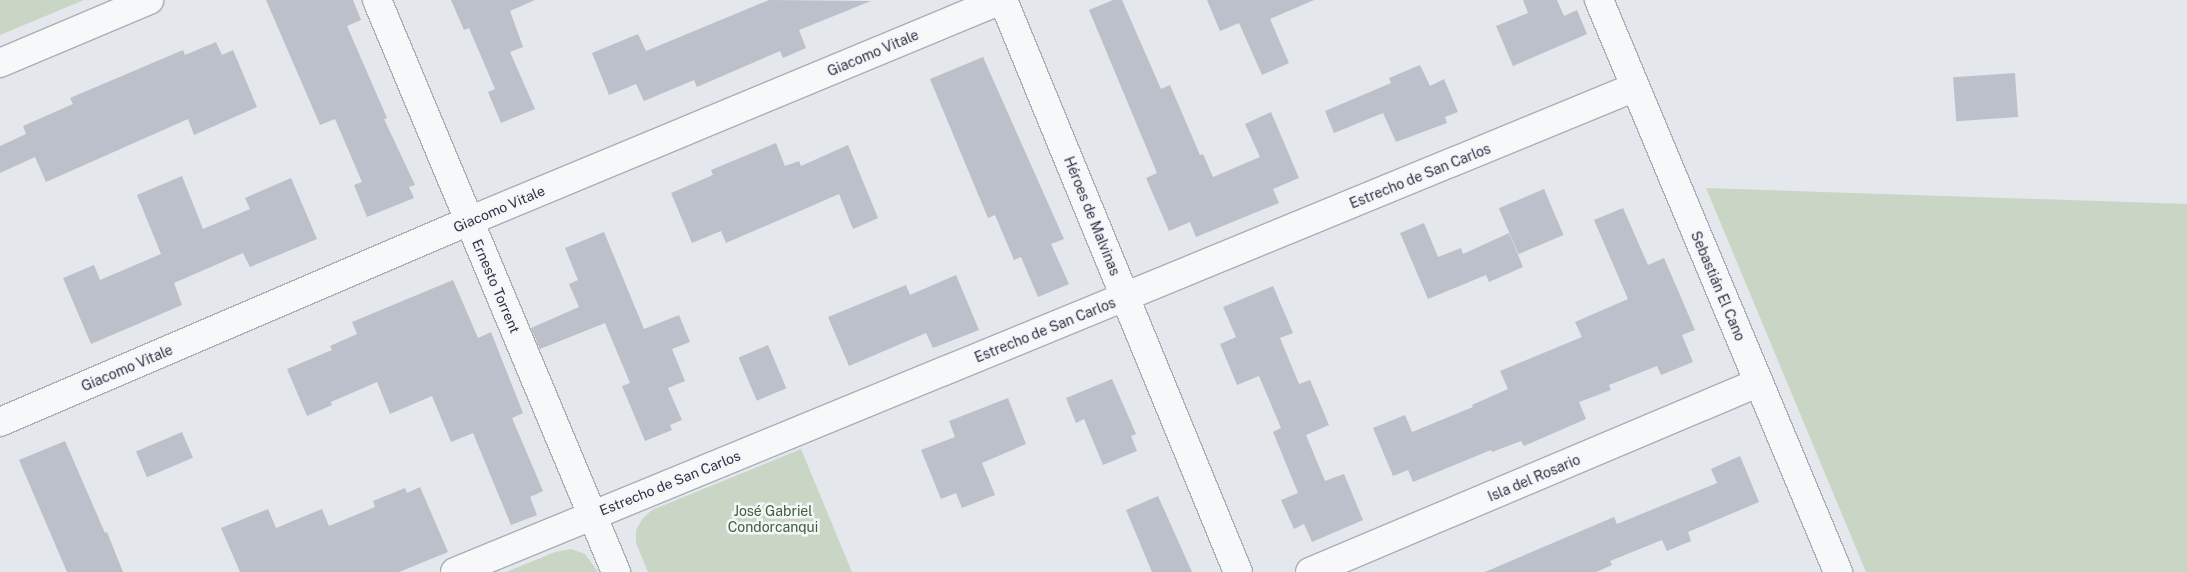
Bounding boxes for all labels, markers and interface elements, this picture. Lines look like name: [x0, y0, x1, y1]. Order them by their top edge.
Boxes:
street label: Giacomo Vitale: [825, 26, 921, 80]
street label: Estrecho de San Carlos: [1347, 140, 1493, 212]
street label: Héroes de Malvinas: [1060, 154, 1124, 278]
street label: Giacomo Vitale: [451, 182, 547, 236]
street label: Sebastián El Cano: [1687, 229, 1749, 343]
street label: Ernesto Torrent: [469, 236, 523, 336]
street label: Estrecho de San Carlos: [972, 294, 1118, 366]
street label: Giacomo Vitale: [79, 341, 175, 395]
street label: Estrecho de San Carlos: [597, 447, 743, 519]
street label: Isla del Rosario: [1485, 451, 1583, 505]
park label: José Gabriel Condorcanqui: [728, 503, 818, 536]

